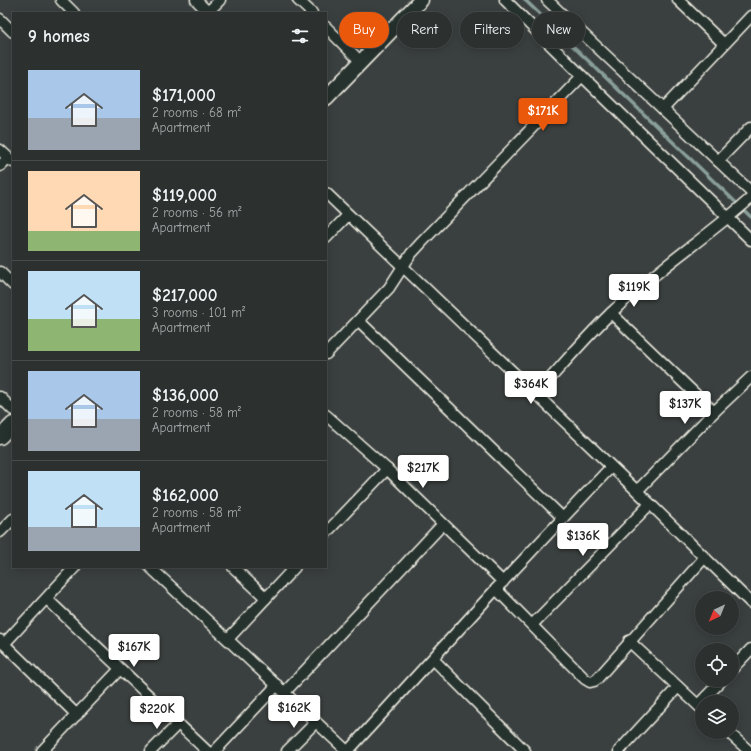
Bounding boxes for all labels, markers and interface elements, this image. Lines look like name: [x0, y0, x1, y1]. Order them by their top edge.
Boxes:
chip: Buy: [339, 12, 389, 48]
chip: Rent: [397, 12, 452, 48]
chip: Filters: [460, 12, 524, 48]
chip: New: [532, 12, 585, 48]
icon: filters: [289, 25, 311, 47]
text: 9 homes: [28, 27, 90, 46]
icon: home: [60, 86, 108, 134]
text: $171,000: [152, 86, 216, 105]
pin: $171K: [515, 98, 571, 132]
text: $171K: [527, 103, 559, 118]
text: 2 rooms · 68 m²: [152, 105, 241, 120]
text: Apartment: [152, 120, 210, 135]
text: $119,000: [152, 186, 217, 205]
icon: home: [60, 187, 108, 235]
text: 2 rooms · 56 m²: [152, 205, 241, 220]
text: Apartment: [152, 220, 210, 235]
pin: $119K: [606, 274, 662, 308]
text: $119K: [618, 279, 650, 294]
text: $217,000: [152, 286, 217, 305]
icon: home: [60, 287, 108, 335]
text: 3 rooms · 101 m²: [152, 305, 245, 320]
text: Apartment: [152, 320, 210, 335]
pin: $364K: [503, 371, 559, 405]
text: $364K: [514, 376, 548, 391]
text: $136,000: [152, 386, 219, 405]
icon: home: [60, 387, 108, 435]
pin: $137K: [657, 391, 713, 425]
text: $137K: [669, 396, 701, 411]
text: 2 rooms · 58 m²: [152, 405, 241, 420]
text: Apartment: [152, 420, 210, 435]
pin: $217K: [395, 455, 451, 489]
text: $217K: [407, 460, 439, 475]
text: $162,000: [152, 486, 219, 505]
icon: home: [60, 487, 108, 535]
text: 2 rooms · 58 m²: [152, 505, 241, 520]
text: Apartment: [152, 520, 210, 535]
pin: $136K: [555, 523, 611, 557]
text: $136K: [566, 528, 600, 543]
north arrow: [695, 591, 739, 635]
map controls: [695, 591, 739, 739]
pin: $167K: [106, 634, 162, 668]
text: $167K: [118, 639, 150, 654]
button: locate: [695, 643, 739, 687]
pin: $162K: [266, 695, 322, 729]
button: layers: [695, 695, 739, 739]
pin: $220K: [129, 696, 185, 730]
text: $162K: [277, 700, 311, 715]
text: $220K: [139, 701, 175, 716]

